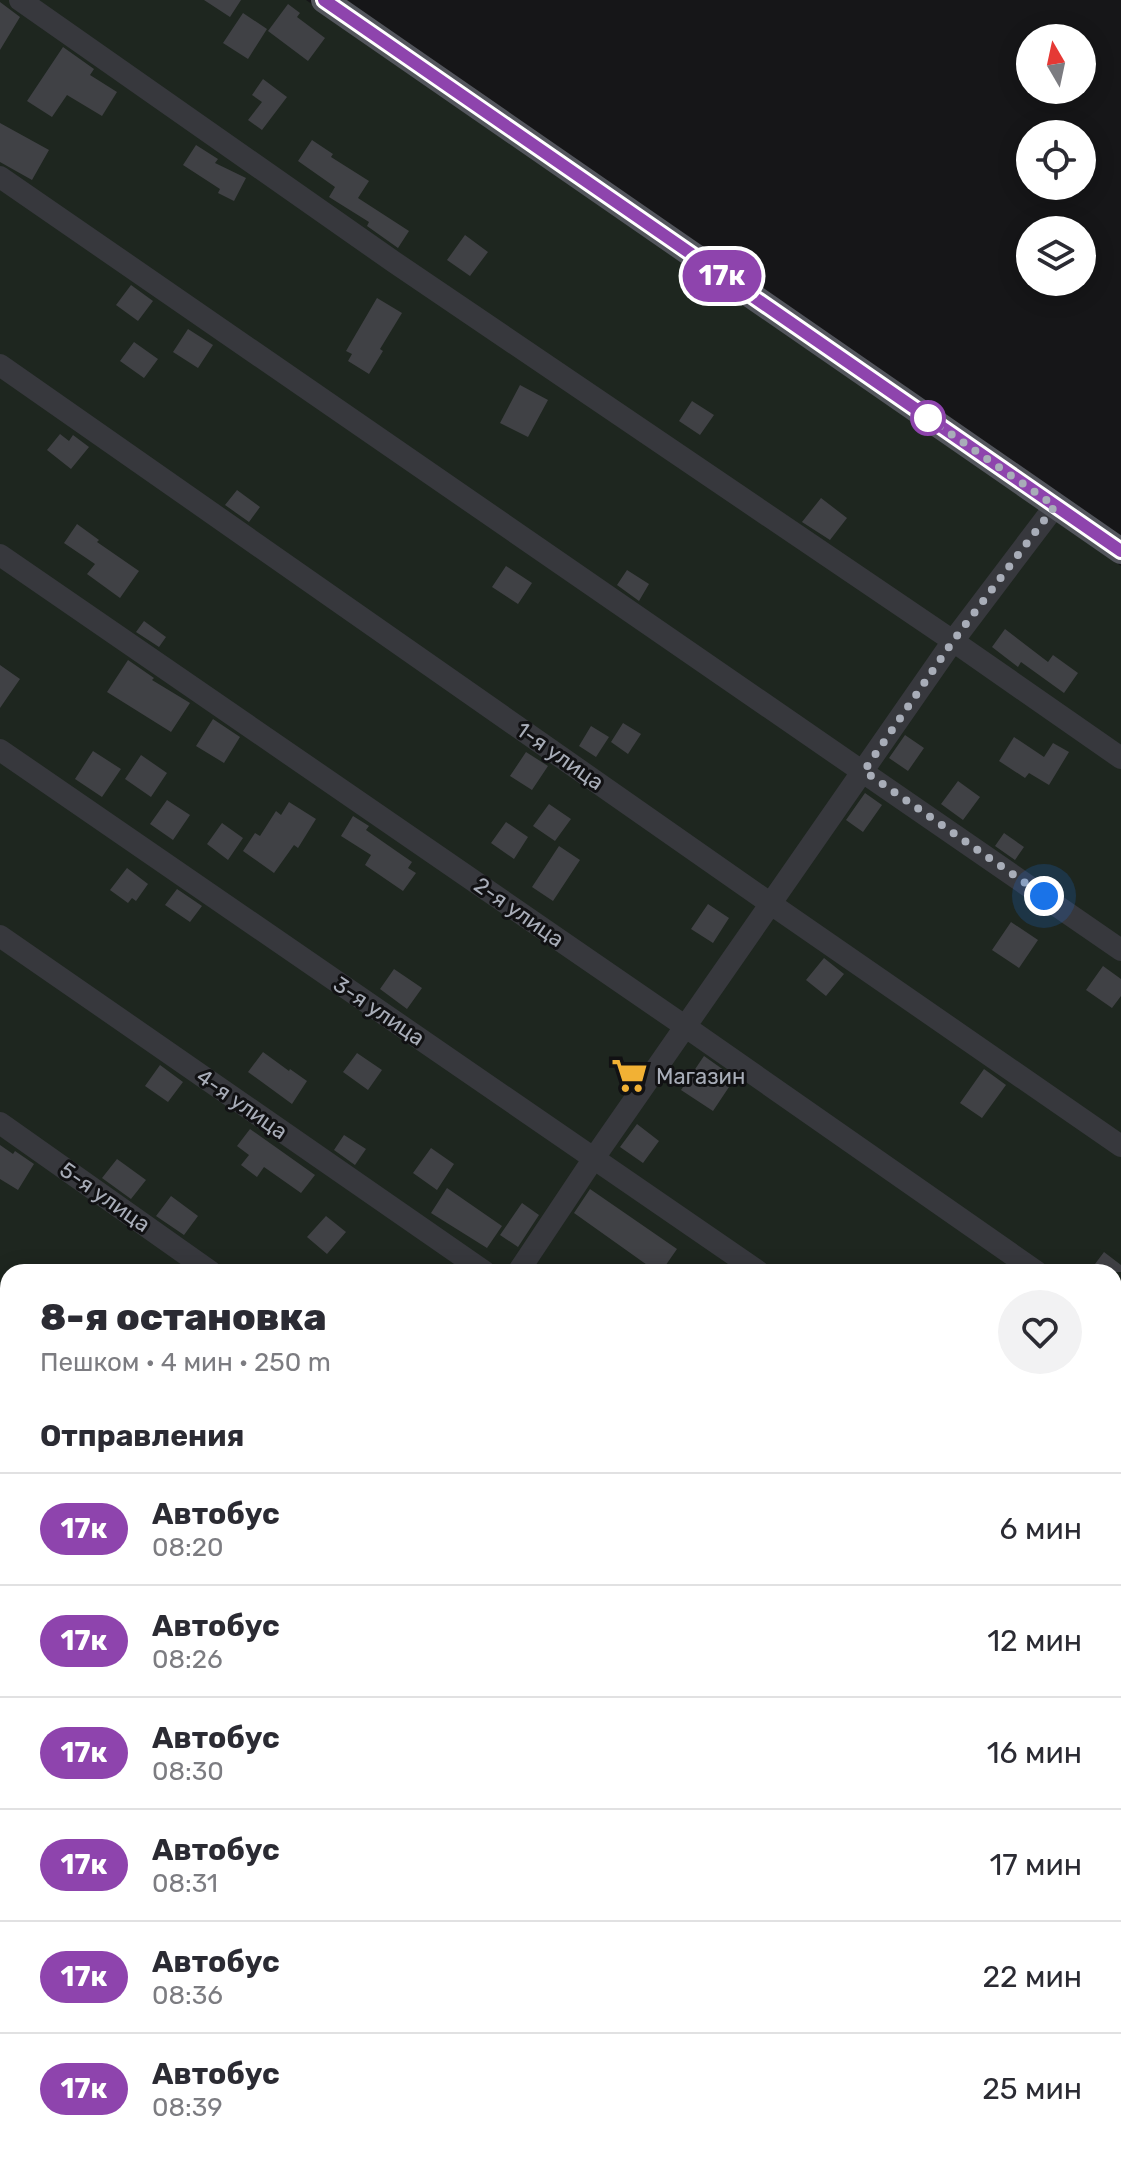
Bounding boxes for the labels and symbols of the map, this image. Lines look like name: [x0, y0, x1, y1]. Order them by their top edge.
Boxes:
north arrow: [1016, 24, 1096, 104]
line badge: 17к: [676, 250, 768, 302]
unlabelled marker: [911, 401, 945, 435]
street label: 1-я улица: [511, 716, 609, 796]
street label: 2-я улица: [469, 871, 569, 953]
your location: [1024, 876, 1064, 916]
street label: 3-я улица: [328, 971, 430, 1051]
supermarket icon: Магазин: [611, 1057, 649, 1095]
street label: 4-я улица: [191, 1063, 293, 1145]
place label: Магазин: [656, 1063, 745, 1090]
street label: 5-я улица: [55, 1156, 155, 1238]

